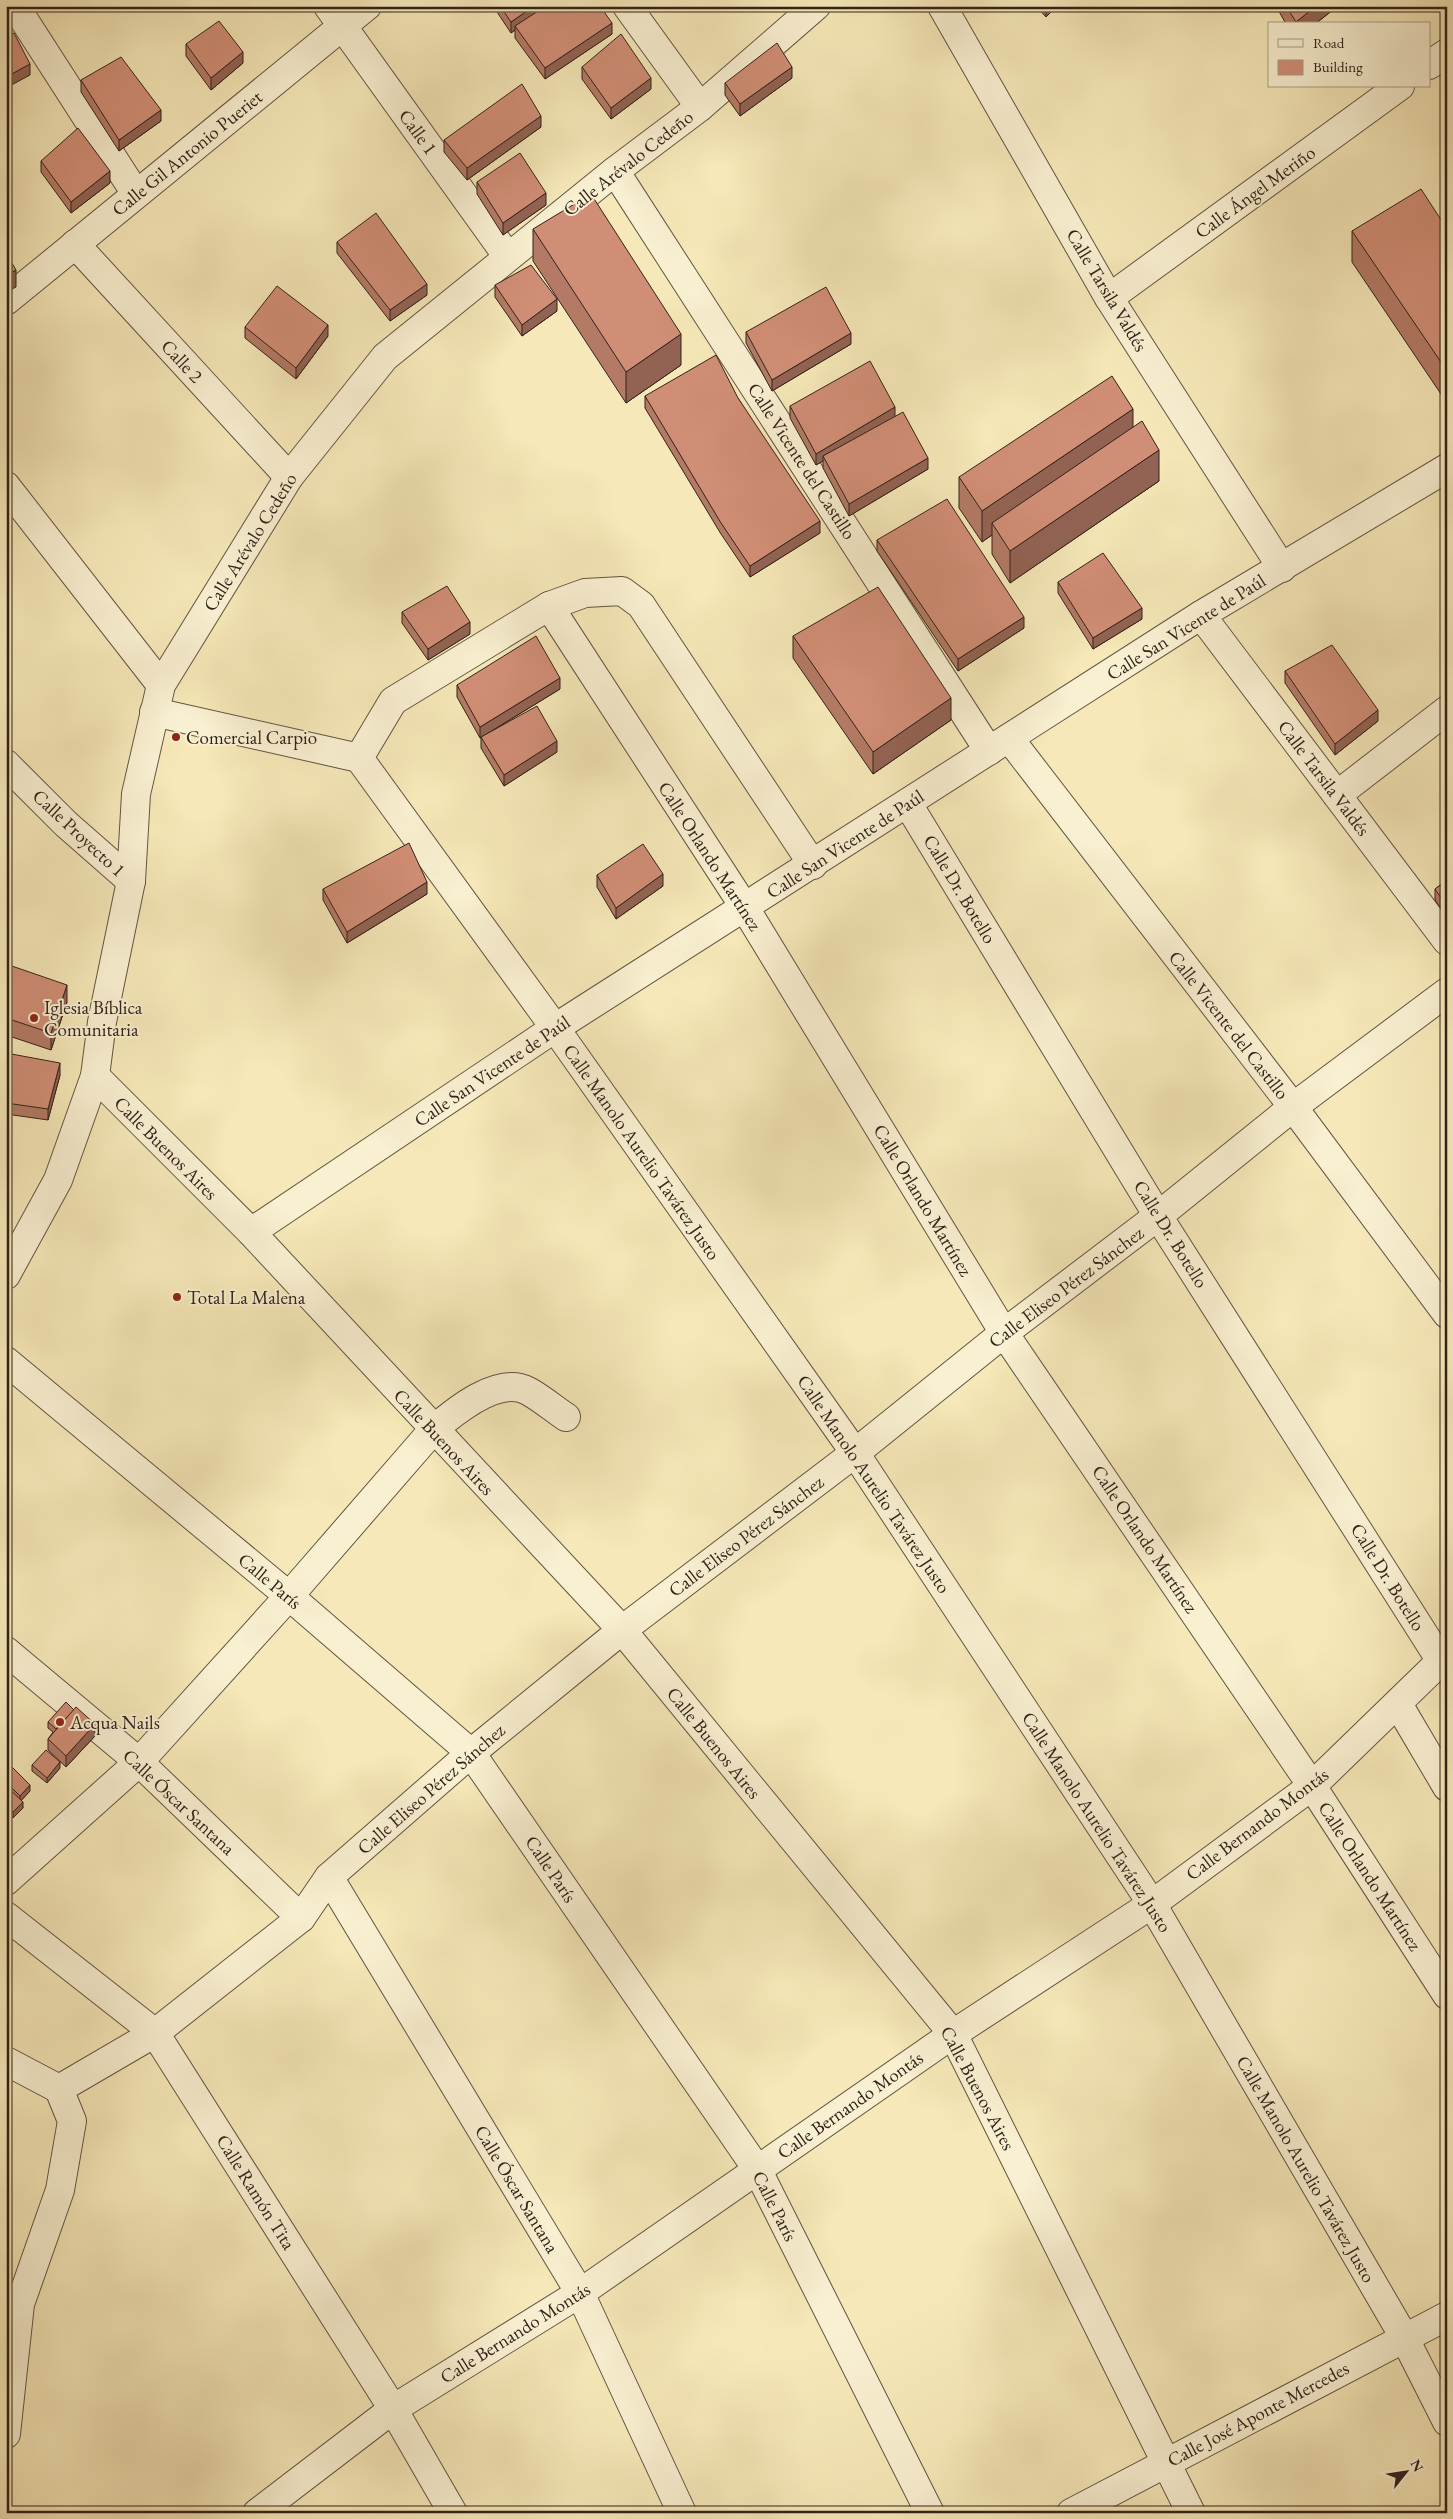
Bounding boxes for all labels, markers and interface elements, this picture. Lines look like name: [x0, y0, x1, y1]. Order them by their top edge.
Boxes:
legend: [1268, 22, 1430, 88]
text: Road: [1313, 33, 1345, 52]
text: Building: [1313, 57, 1363, 76]
street label: Calle Gil Antonio Pueriet: [106, 84, 268, 222]
street label: Calle 1: [393, 104, 443, 160]
street label: Calle Arévalo Cedeño: [558, 104, 698, 222]
street label: Calle Ángel Meriño: [1190, 140, 1320, 244]
street label: Calle Tarsila Valdés: [1060, 224, 1154, 356]
street label: Calle 2: [156, 334, 208, 388]
street label: Calle Vicente del Castillo: [742, 378, 862, 544]
street label: Calle Arévalo Cedeño: [197, 468, 303, 616]
street label: Calle San Vicente de Paúl: [1102, 568, 1271, 686]
street label: Calle Tarsila Valdés: [1272, 715, 1376, 841]
place label: Comercial Carpio: [186, 725, 317, 750]
marker: Comercial Carpio: [170, 731, 182, 743]
street label: Calle Orlando Martínez: [652, 777, 768, 936]
street label: Calle San Vicente de Paúl: [761, 783, 929, 904]
street label: Calle Proyecto 1: [27, 784, 131, 882]
street label: Calle Dr. Botello: [918, 830, 1002, 948]
street label: Calle Vicente del Castillo: [1163, 946, 1295, 1104]
place label: Iglesia Bíblica Comunitaria: [44, 995, 143, 1042]
street label: Calle San Vicente de Paúl: [409, 1009, 575, 1133]
marker: Iglesia Bíblica Comunitaria: [28, 1012, 40, 1024]
street label: Calle Manolo Aurelio Tavárez Justo: [558, 1039, 726, 1265]
street label: Calle Buenos Aires: [109, 1091, 223, 1205]
street label: Calle Orlando Martínez: [868, 1119, 979, 1281]
street label: Calle Dr. Botello: [1128, 1175, 1214, 1293]
street label: Calle Eliseo Pérez Sánchez: [983, 1220, 1149, 1354]
place label: Total La Malena: [187, 1285, 306, 1310]
marker: Total La Malena: [171, 1291, 183, 1303]
street label: Calle Manolo Aurelio Tavárez Justo: [791, 1370, 957, 1598]
street label: Calle Buenos Aires: [388, 1383, 500, 1501]
street label: Calle Orlando Martínez: [1086, 1460, 1204, 1618]
street label: Calle Eliseo Pérez Sánchez: [663, 1469, 829, 1603]
street label: Calle Dr. Botello: [1345, 1518, 1431, 1636]
street label: Calle París: [233, 1547, 307, 1615]
street label: Calle Buenos Aires: [661, 1682, 767, 1804]
street label: Calle Manolo Aurelio Tavárez Justo: [1016, 1707, 1178, 1937]
place label: Acqua Nails: [69, 1710, 160, 1735]
marker: Acqua Nails: [54, 1716, 66, 1728]
street label: Calle Eliseo Pérez Sánchez: [352, 1717, 511, 1860]
street label: Calle Óscar Santana: [118, 1743, 241, 1861]
street label: Calle Bernando Montás: [1181, 1762, 1333, 1886]
street label: Calle Orlando Martínez: [1312, 1797, 1428, 1956]
street label: Calle París: [519, 1831, 583, 1907]
street label: Calle Buenos Aires: [935, 2022, 1021, 2154]
street label: Calle Bernando Montás: [772, 2045, 928, 2165]
street label: Calle Manolo Aurelio Tavárez Justo: [1231, 2051, 1381, 2287]
street label: Calle Óscar Santana: [469, 2120, 565, 2258]
street label: Calle Ramón Tita: [211, 2130, 302, 2255]
street label: Calle París: [747, 2167, 803, 2245]
street label: Calle Bernando Montás: [435, 2277, 595, 2389]
street label: Calle José Aponte Mercedes: [1163, 2355, 1353, 2473]
north arrow: [1380, 2446, 1430, 2496]
text: N: [1407, 2456, 1428, 2475]

